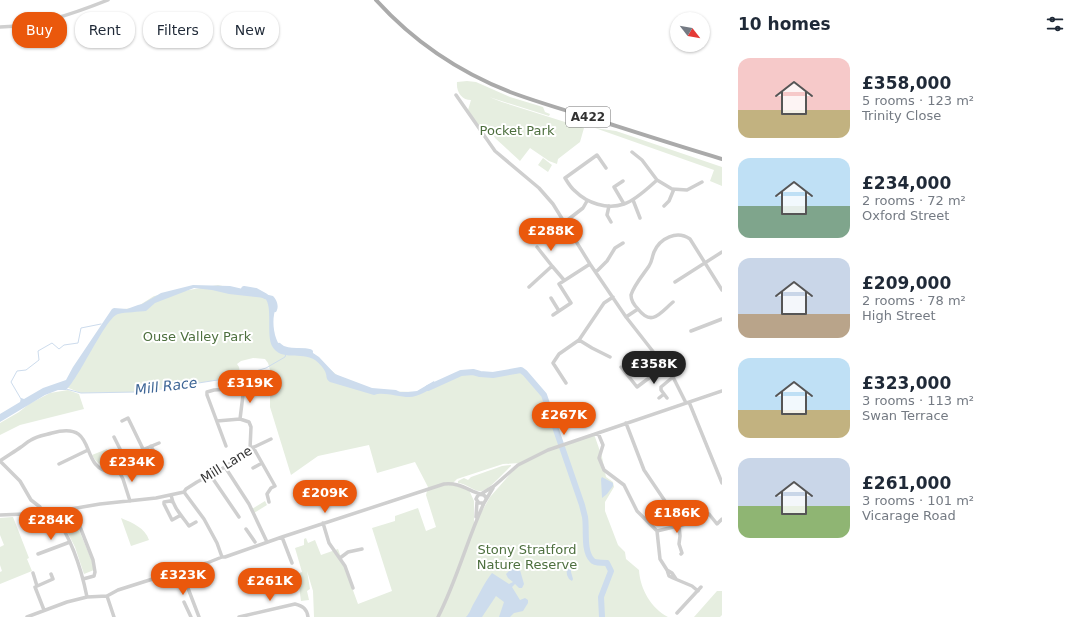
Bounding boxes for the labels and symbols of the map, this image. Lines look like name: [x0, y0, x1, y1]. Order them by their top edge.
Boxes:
north arrow: [670, 12, 710, 52]
road number: A422: [566, 107, 610, 127]
park label: Pocket Park: [480, 123, 555, 138]
pin: £288K: [523, 218, 579, 252]
park label: Ouse Valley Park: [143, 329, 252, 344]
pin: £358K: [626, 351, 682, 385]
pin: £319K: [222, 370, 278, 404]
water label: Mill Race: [134, 374, 198, 398]
pin: £267K: [536, 402, 592, 436]
street label: Mill Lane: [198, 443, 255, 486]
pin: £234K: [104, 449, 160, 483]
pin: £209K: [297, 480, 353, 514]
pin: £186K: [649, 500, 705, 534]
pin: £284K: [23, 507, 79, 541]
park label: Stony Stratford Nature Reserve: [477, 542, 577, 572]
pin: £323K: [155, 562, 211, 596]
pin: £261K: [242, 568, 298, 602]

